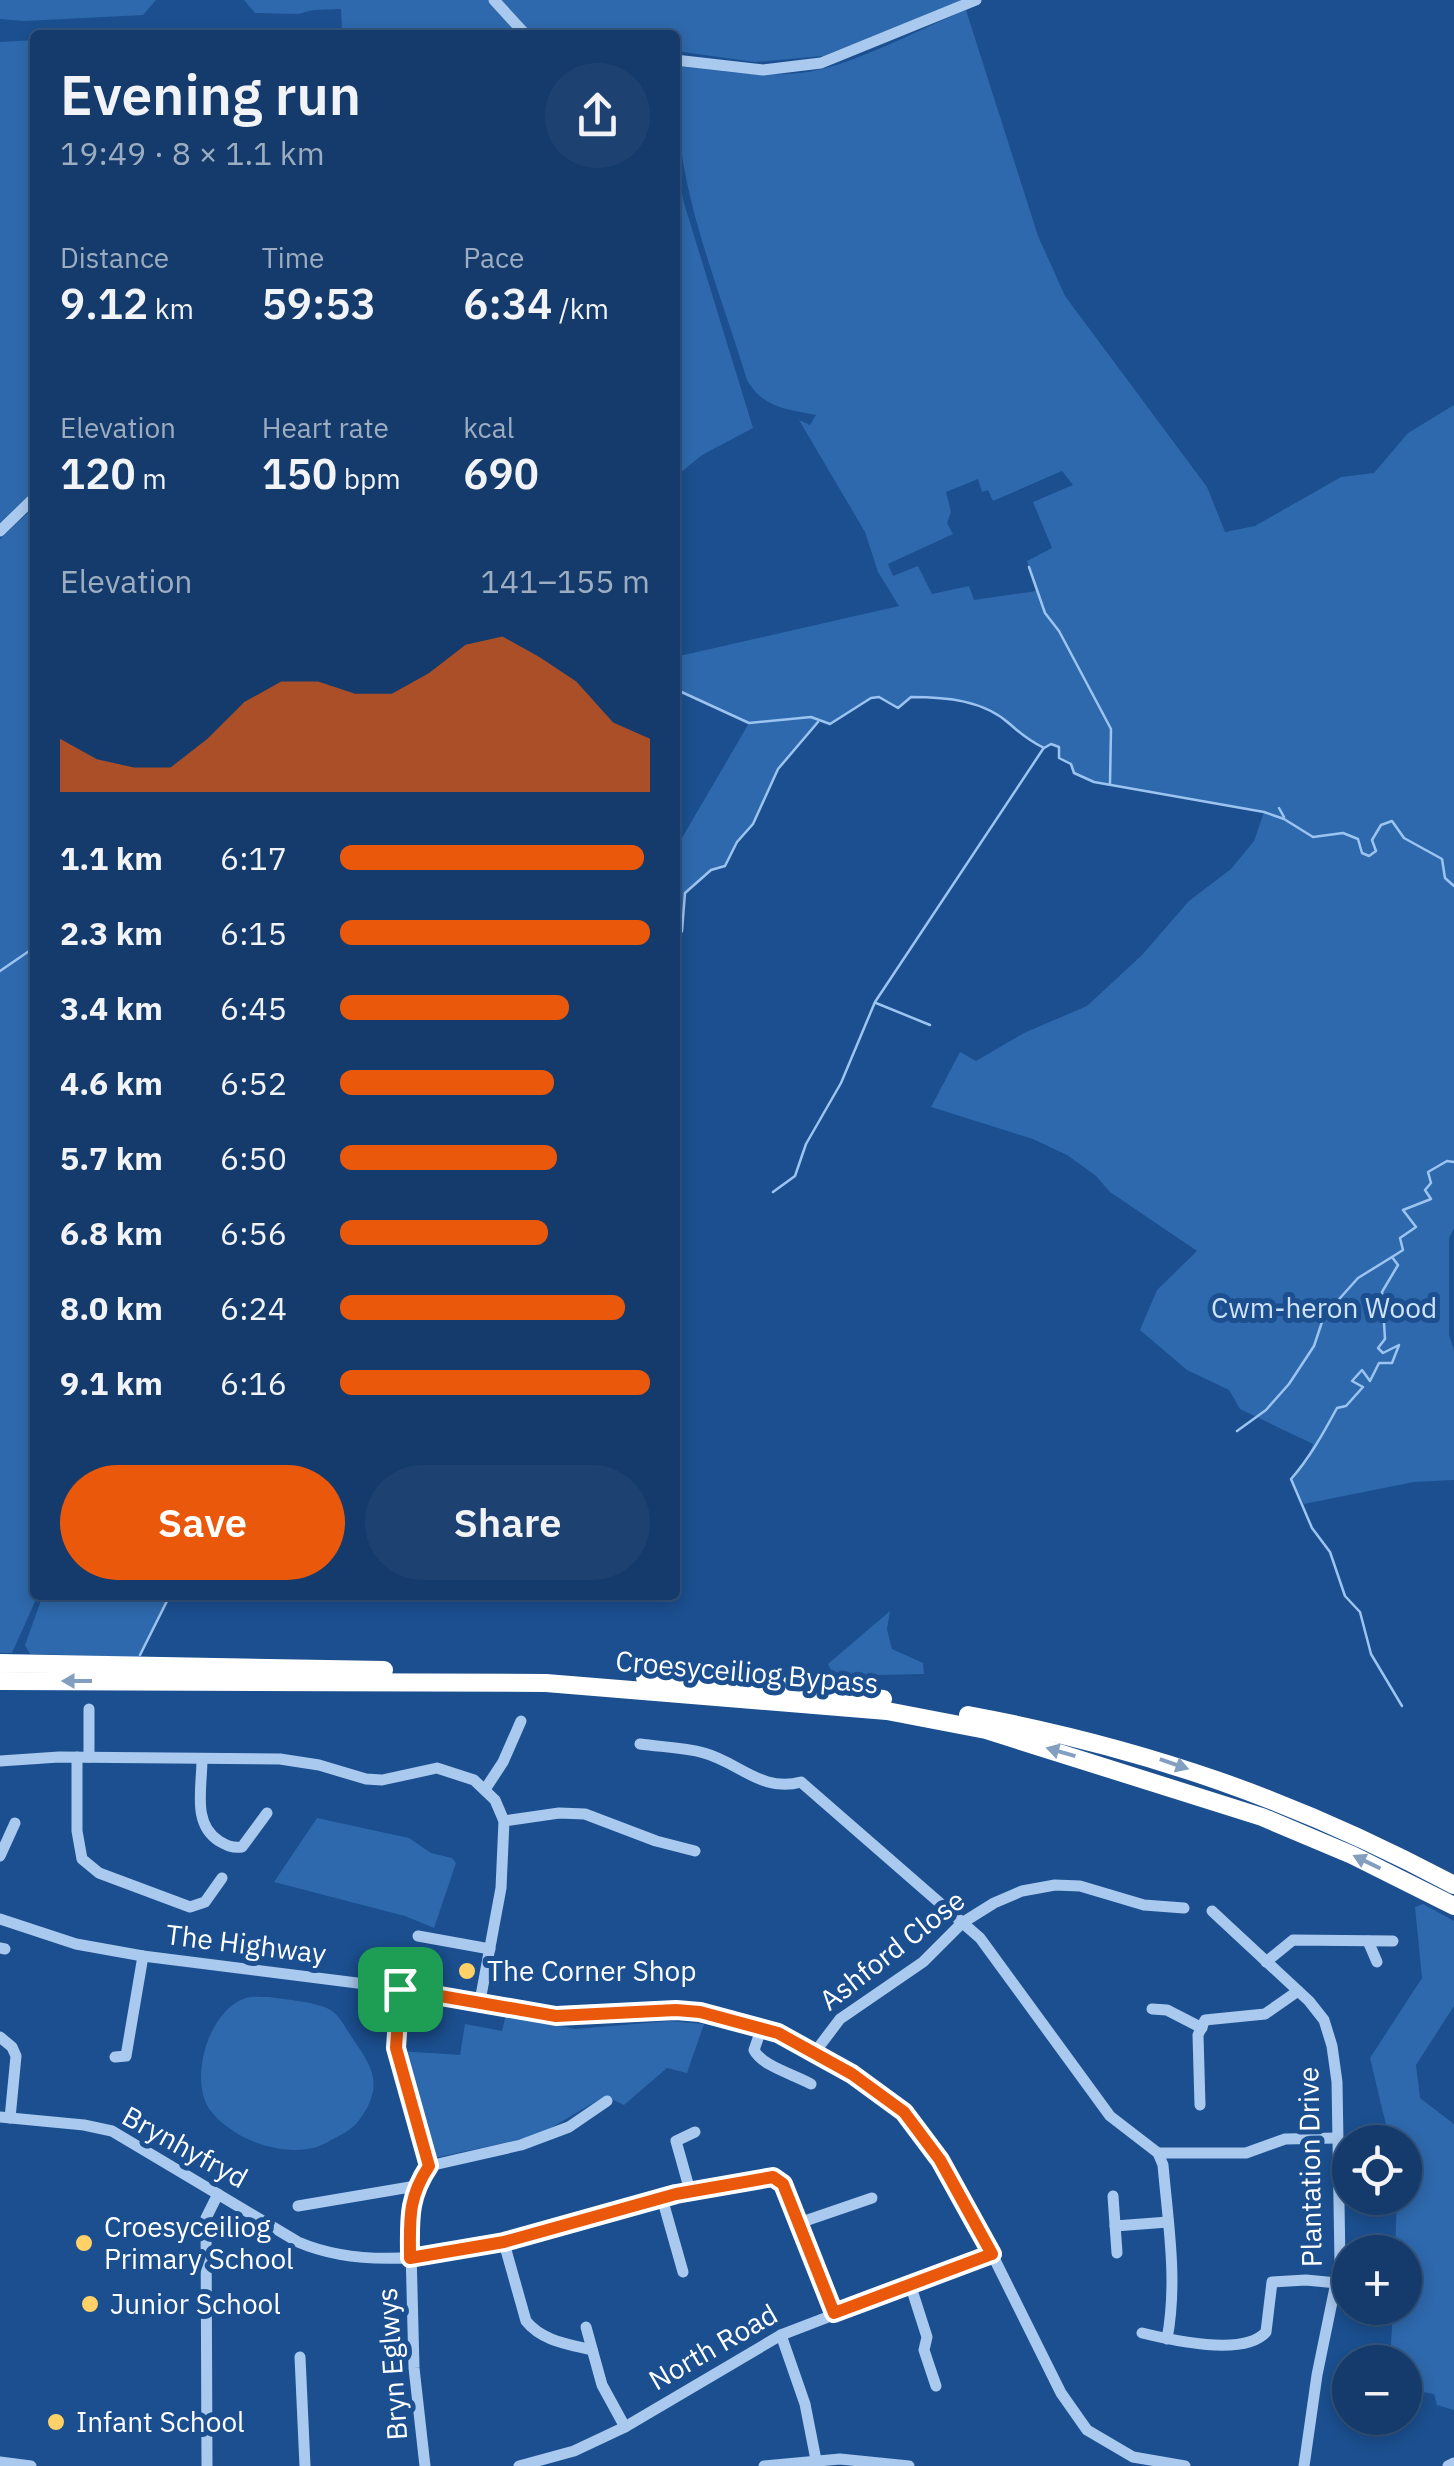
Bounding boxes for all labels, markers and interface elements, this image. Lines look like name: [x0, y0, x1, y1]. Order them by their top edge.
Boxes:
text: Evening run: [60, 59, 361, 130]
button: share: [545, 63, 650, 168]
text: 19:49 · 8 × 1.1 km: [60, 132, 325, 174]
text: Distance: [60, 239, 169, 276]
text: Time: [262, 239, 325, 276]
text: Pace: [463, 239, 524, 276]
text: 9.12: [60, 276, 148, 331]
text: 59:53: [262, 276, 376, 331]
text: 6:34: [463, 276, 552, 331]
text: km: [148, 290, 194, 327]
text: /km: [552, 290, 609, 327]
text: Elevation: [60, 409, 176, 446]
text: Heart rate: [262, 409, 389, 446]
text: kcal: [463, 409, 514, 446]
text: 120: [60, 446, 136, 501]
text: 150: [262, 446, 337, 501]
text: 690: [463, 446, 539, 501]
text: m: [136, 460, 167, 497]
text: bpm: [337, 460, 401, 497]
text: Elevation: [60, 560, 193, 602]
text: 141–155 m: [480, 560, 650, 602]
text: 1.1 km: [60, 837, 163, 879]
text: 6:17: [220, 837, 287, 879]
text: 2.3 km: [60, 912, 163, 954]
text: 6:15: [220, 912, 287, 954]
text: 3.4 km: [60, 987, 163, 1029]
text: 6:45: [220, 987, 287, 1029]
text: 4.6 km: [60, 1062, 163, 1104]
text: 6:52: [220, 1062, 287, 1104]
text: 5.7 km: [60, 1137, 163, 1179]
text: 6:50: [220, 1137, 287, 1179]
text: 6.8 km: [60, 1212, 163, 1254]
text: 6:56: [220, 1212, 287, 1254]
text: 8.0 km: [60, 1287, 163, 1329]
text: 6:24: [220, 1287, 287, 1329]
park label: Cwm-heron Wood: [1211, 1289, 1437, 1326]
text: 9.1 km: [60, 1362, 163, 1404]
text: 6:16: [220, 1362, 287, 1404]
button: Save: [60, 1465, 345, 1580]
button: Share: [365, 1465, 650, 1580]
street label: Croesyceiliog Bypass: [614, 1642, 880, 1701]
one-way arrow: [61, 1673, 93, 1689]
one-way arrow: [1045, 1744, 1076, 1760]
one-way arrow: [1159, 1757, 1189, 1772]
one-way arrow: [1352, 1854, 1381, 1871]
street label: Ashford Close: [811, 1881, 972, 2018]
street label: The Highway: [164, 1915, 328, 1972]
pin: [358, 1947, 443, 2032]
place label: The Corner Shop: [487, 1952, 697, 1989]
marker: The Corner Shop: [456, 1960, 478, 1982]
icon: arrive: [373, 1962, 428, 2017]
street label: Plantation Drive: [1289, 2067, 1330, 2267]
street label: Brynhyfryd: [116, 2097, 255, 2196]
map controls: [1332, 2125, 1422, 2435]
button: locate: [1332, 2125, 1422, 2215]
place label: Croesyceiliog Primary School: [104, 2208, 294, 2277]
marker: Croesyceiliog Primary School: [73, 2232, 95, 2254]
button: +: [1332, 2235, 1422, 2325]
place label: Junior School: [110, 2285, 281, 2322]
street label: Bryn Eglwys: [368, 2287, 415, 2442]
marker: Junior School: [79, 2293, 101, 2315]
street label: North Road: [642, 2295, 784, 2398]
button: −: [1332, 2345, 1422, 2435]
place label: Infant School: [76, 2403, 245, 2440]
marker: Infant School: [45, 2411, 67, 2433]

